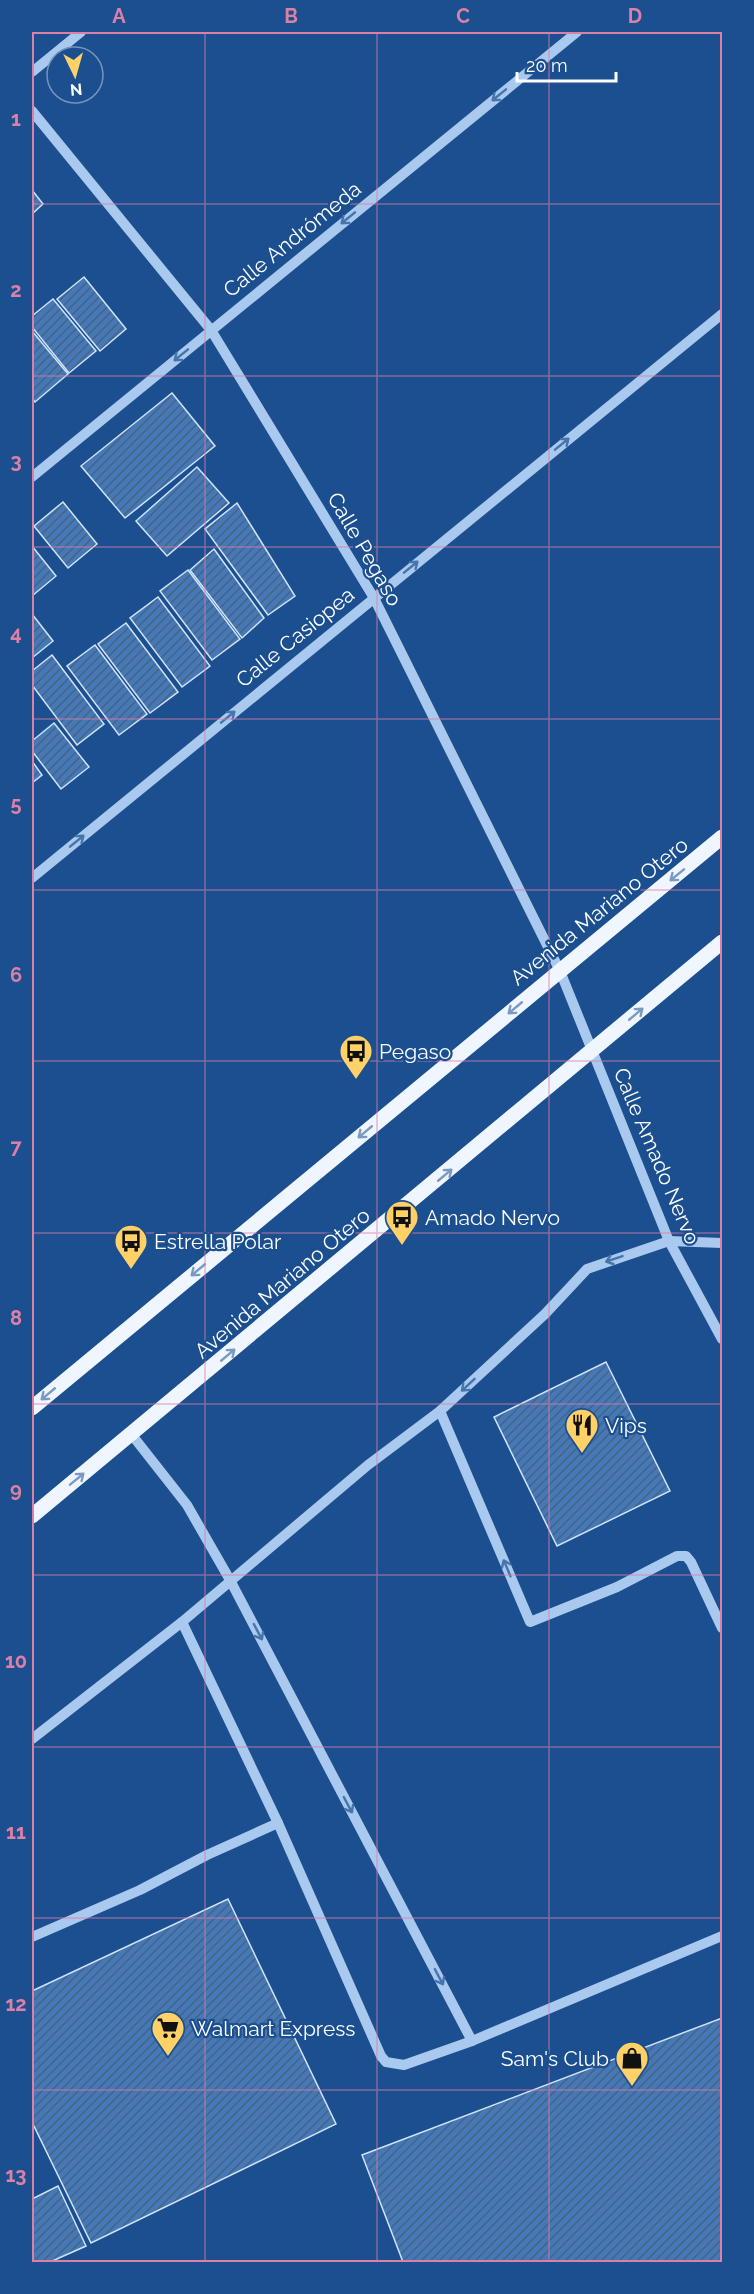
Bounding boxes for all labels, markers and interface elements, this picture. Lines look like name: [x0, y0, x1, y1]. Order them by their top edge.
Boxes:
text: A: [112, 4, 126, 28]
text: B: [284, 4, 298, 28]
text: C: [456, 4, 470, 28]
text: D: [628, 4, 642, 28]
north arrow: [45, 45, 105, 105]
scale bar: [517, 45, 616, 83]
text: 20 m: [526, 55, 568, 76]
text: N: [69, 79, 83, 99]
one-way arrow: [492, 88, 507, 102]
text: 1: [11, 107, 21, 131]
street label: Calle Andrómeda: [218, 176, 366, 302]
one-way arrow: [340, 212, 356, 225]
text: 2: [10, 278, 22, 302]
one-way arrow: [174, 348, 189, 362]
one-way arrow: [554, 438, 570, 451]
text: 3: [10, 449, 22, 473]
street label: Calle Pegaso: [322, 488, 408, 610]
one-way arrow: [403, 561, 419, 574]
street label: Calle Casiopea: [231, 582, 359, 692]
text: 4: [10, 621, 22, 645]
one-way arrow: [220, 711, 236, 724]
text: 5: [10, 792, 22, 816]
street label: Avenida Mariano Otero: [505, 832, 693, 990]
one-way arrow: [69, 834, 84, 848]
one-way arrow: [669, 868, 685, 881]
text: 6: [10, 963, 22, 987]
one-way arrow: [508, 1001, 523, 1015]
one-way arrow: [628, 1007, 644, 1020]
bus stop icon: Pegaso: [338, 1033, 374, 1080]
place label: Pegaso: [379, 1039, 451, 1064]
street label: Calle Amado Nervo: [609, 1064, 705, 1248]
one-way arrow: [357, 1126, 373, 1139]
text: 7: [10, 1135, 22, 1159]
one-way arrow: [437, 1168, 453, 1181]
bus stop icon: Amado Nervo: [384, 1199, 420, 1246]
street label: Avenida Mariano Otero: [189, 1202, 375, 1364]
place label: Amado Nervo: [425, 1205, 560, 1230]
bus stop icon: Estrella Polar: [113, 1223, 149, 1270]
place label: Estrella Polar: [154, 1229, 282, 1254]
one-way arrow: [605, 1255, 624, 1266]
one-way arrow: [191, 1263, 207, 1276]
text: 8: [10, 1306, 22, 1330]
one-way arrow: [219, 1349, 235, 1362]
one-way arrow: [460, 1378, 475, 1392]
one-way arrow: [40, 1388, 56, 1401]
restaurant icon: Vips: [564, 1407, 600, 1454]
place label: Vips: [605, 1413, 647, 1438]
one-way arrow: [69, 1473, 85, 1486]
text: 9: [10, 1478, 22, 1502]
one-way arrow: [501, 1559, 512, 1577]
one-way arrow: [252, 1623, 264, 1641]
text: 10: [5, 1649, 27, 1673]
one-way arrow: [342, 1796, 354, 1813]
text: 11: [6, 1820, 26, 1844]
one-way arrow: [434, 1968, 445, 1986]
text: 12: [5, 1992, 27, 2016]
supermarket icon: Walmart Express: [150, 2010, 186, 2057]
place label: Walmart Express: [191, 2016, 356, 2041]
shop icon: Sam's Club: [614, 2040, 650, 2087]
place label: Sam's Club: [501, 2046, 609, 2071]
text: 13: [5, 2163, 27, 2187]

